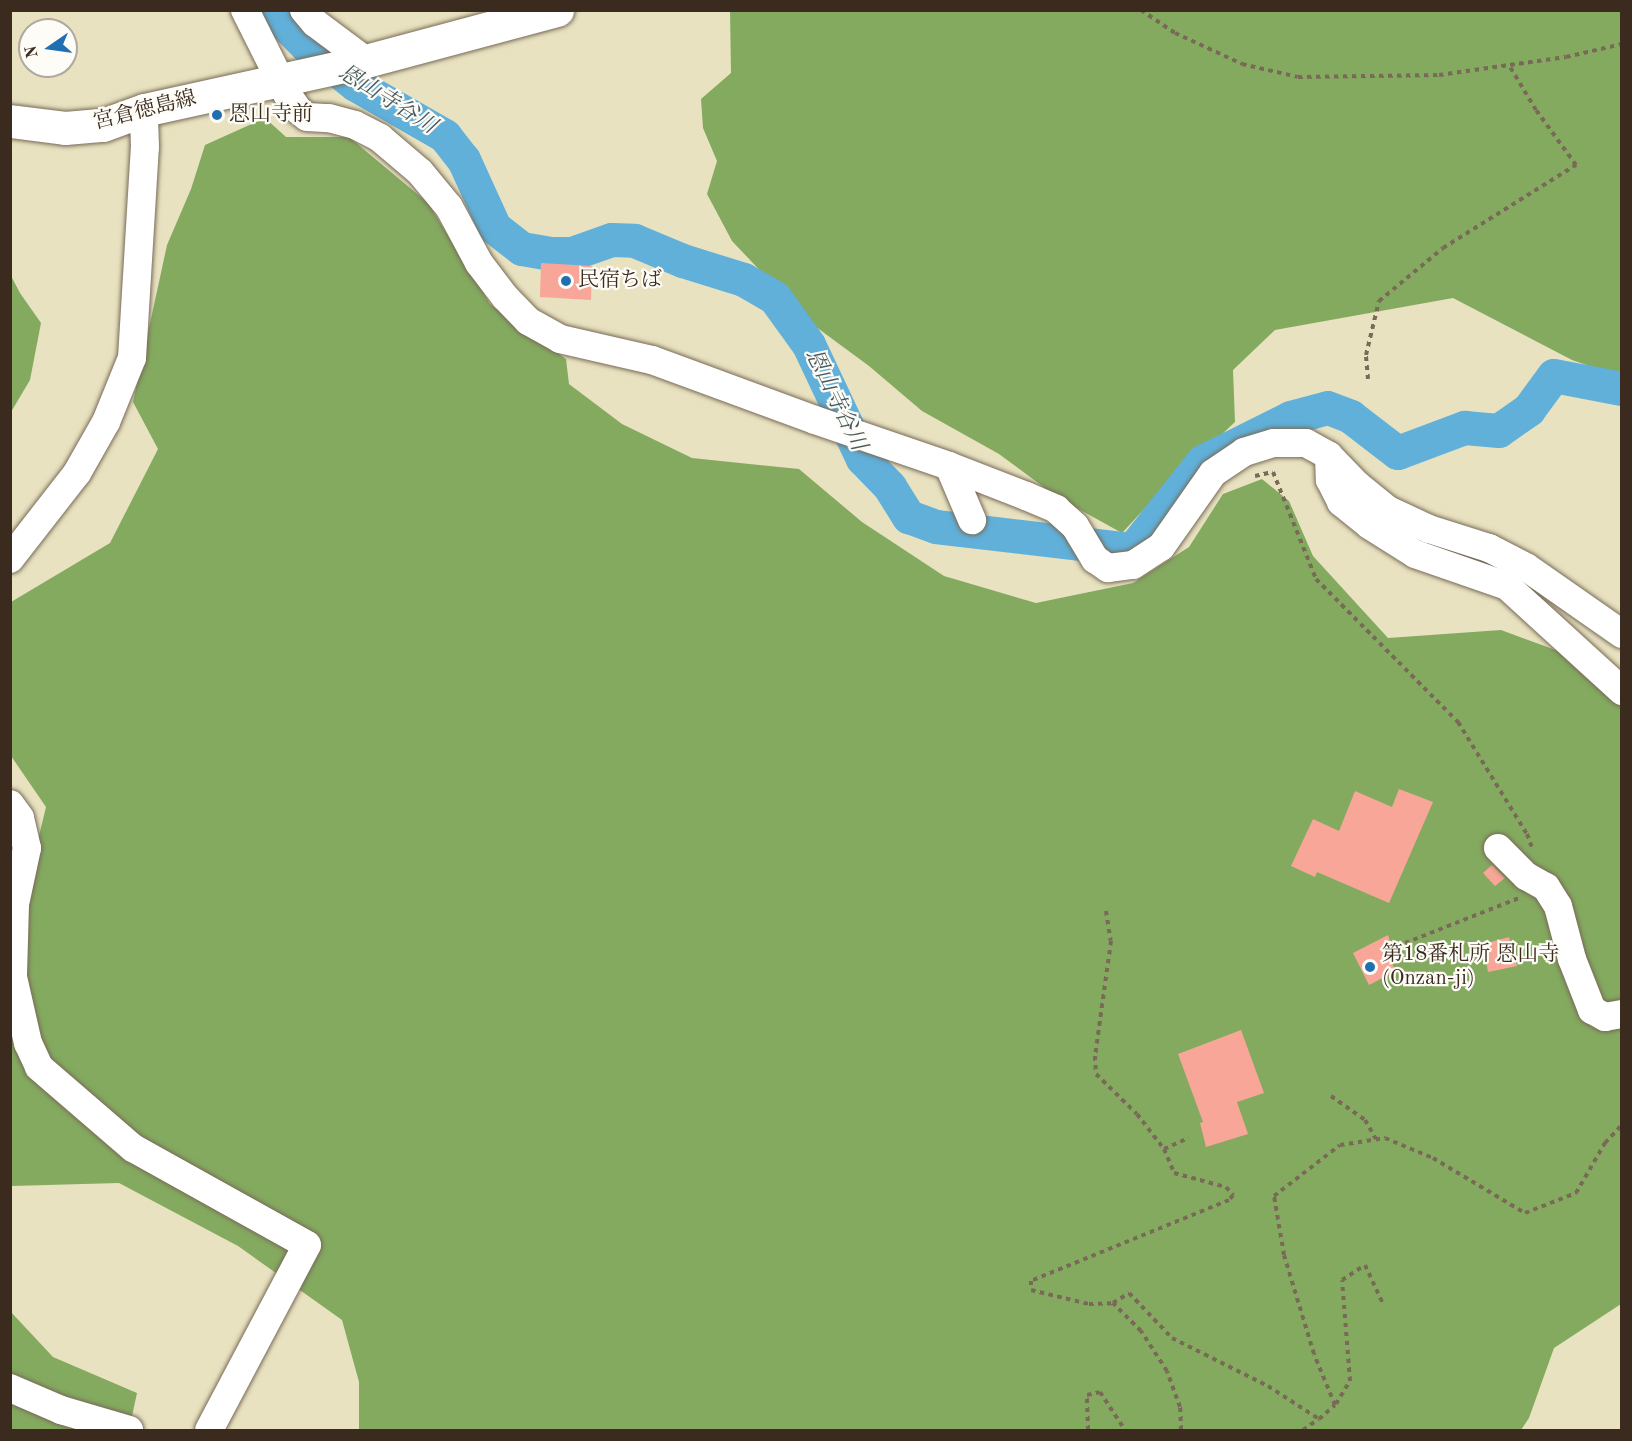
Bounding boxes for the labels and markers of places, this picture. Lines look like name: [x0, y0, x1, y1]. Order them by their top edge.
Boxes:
place label: 恩山寺前: [229, 102, 313, 128]
marker: 恩山寺前: [210, 108, 224, 122]
place label: 民宿ちば: [578, 268, 662, 294]
marker: 民宿ちば: [559, 274, 573, 288]
place label: 第18番札所 恩山寺 (Onzan-ji): [1382, 942, 1559, 992]
marker: 第18番札所 恩山寺 (Onzan-ji): [1363, 960, 1377, 974]

